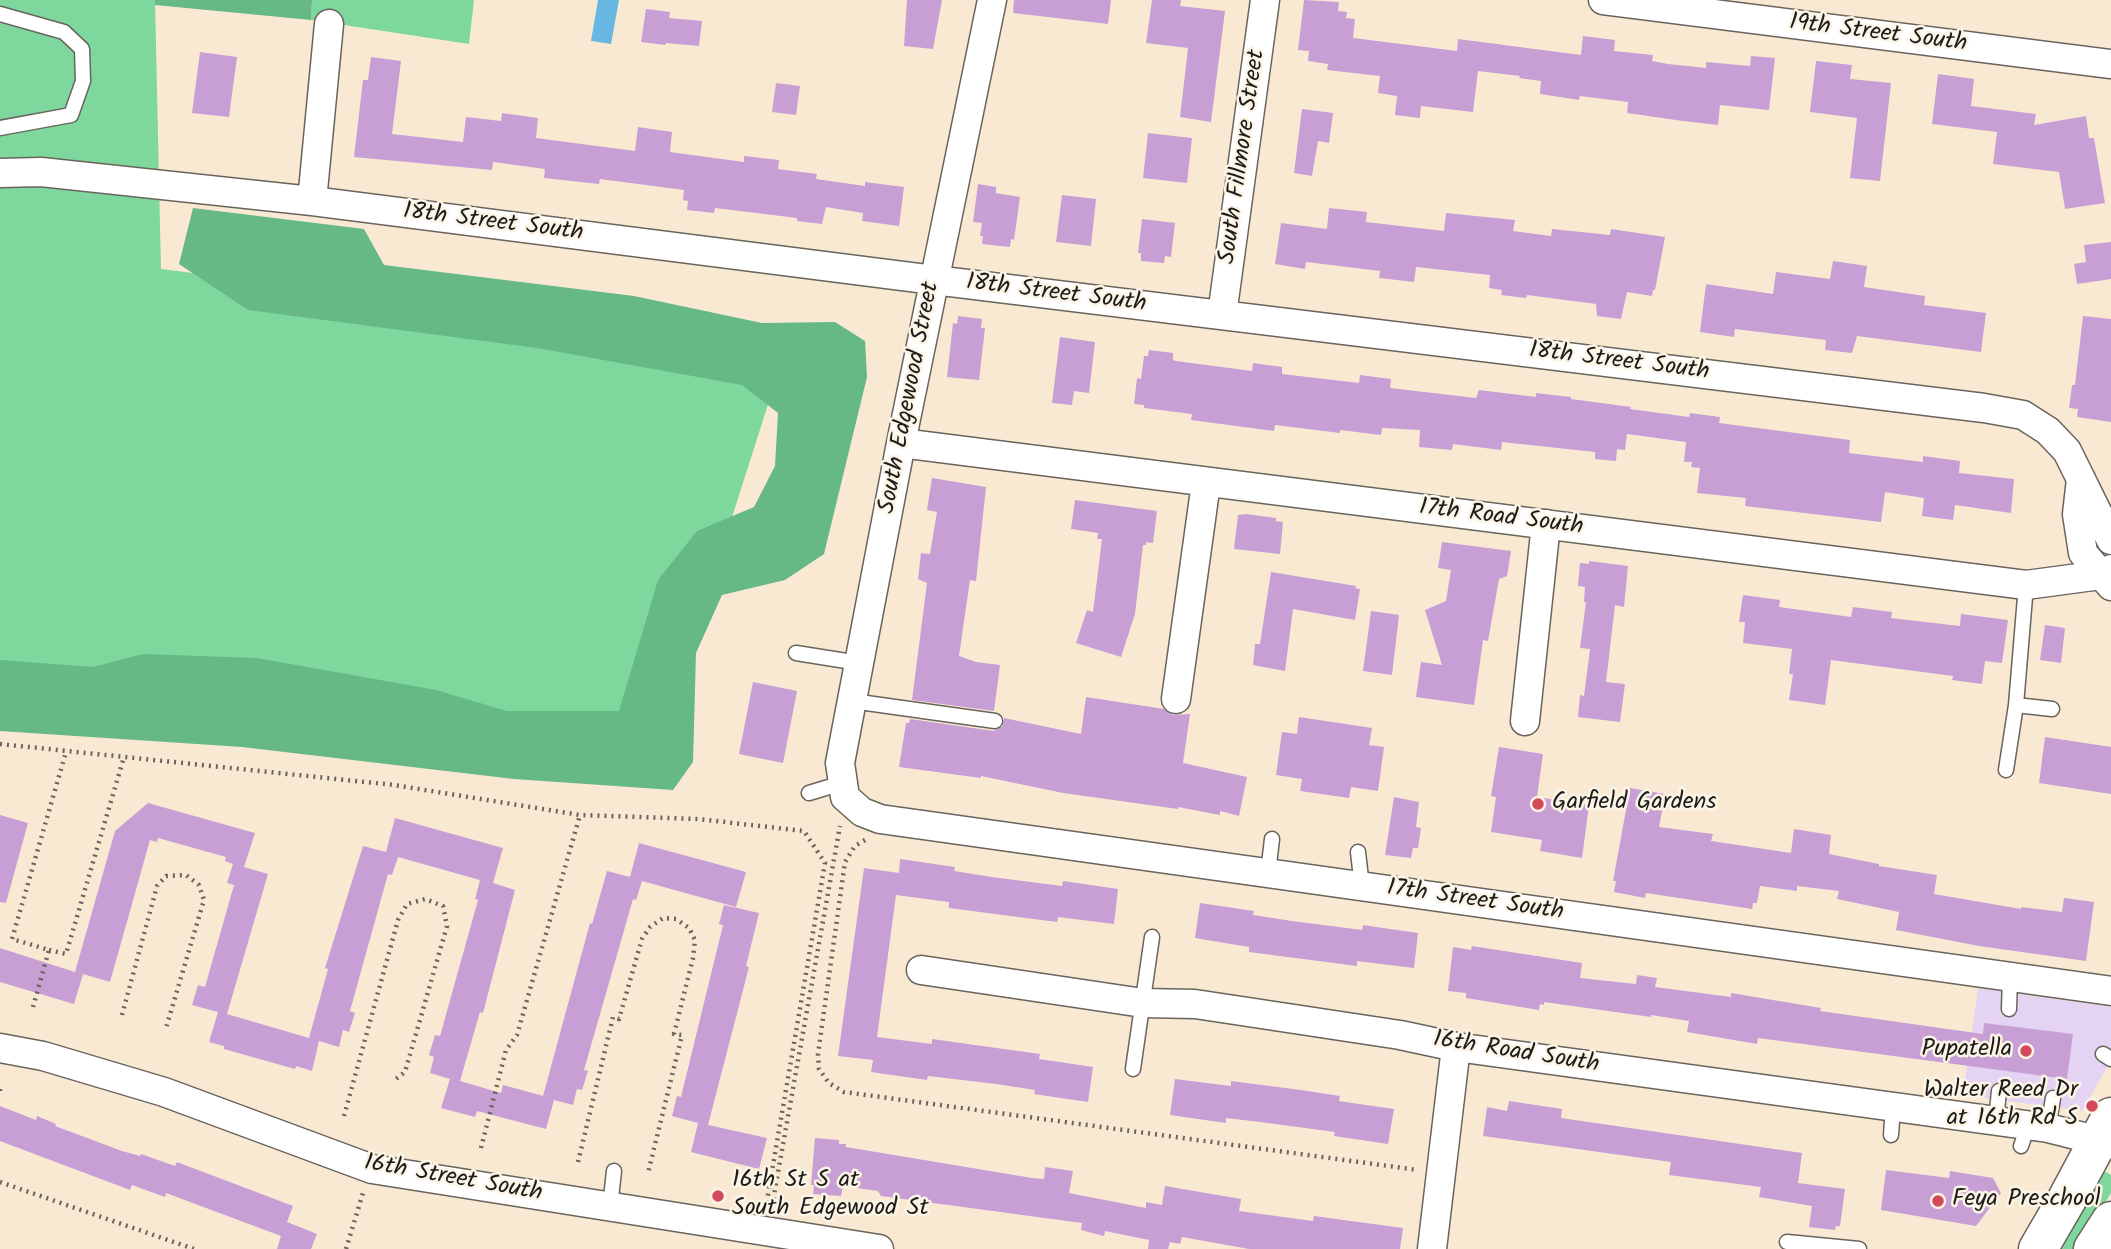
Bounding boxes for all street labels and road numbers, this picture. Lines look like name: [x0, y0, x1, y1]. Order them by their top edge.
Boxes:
street label: 19th Street South: [1787, 10, 1969, 60]
street label: South Fillmore Street: [1215, 48, 1273, 266]
street label: 18th Street South: [401, 199, 585, 249]
street label: 18th Street South: [964, 270, 1148, 320]
street label: South Edgewood Street: [874, 280, 948, 516]
street label: 18th Street South: [1527, 338, 1711, 388]
street label: 17th Road South: [1417, 495, 1585, 543]
street label: 17th Street South: [1385, 875, 1565, 929]
street label: 16th Road South: [1431, 1027, 1601, 1081]
street label: 16th Street South: [362, 1150, 544, 1210]

